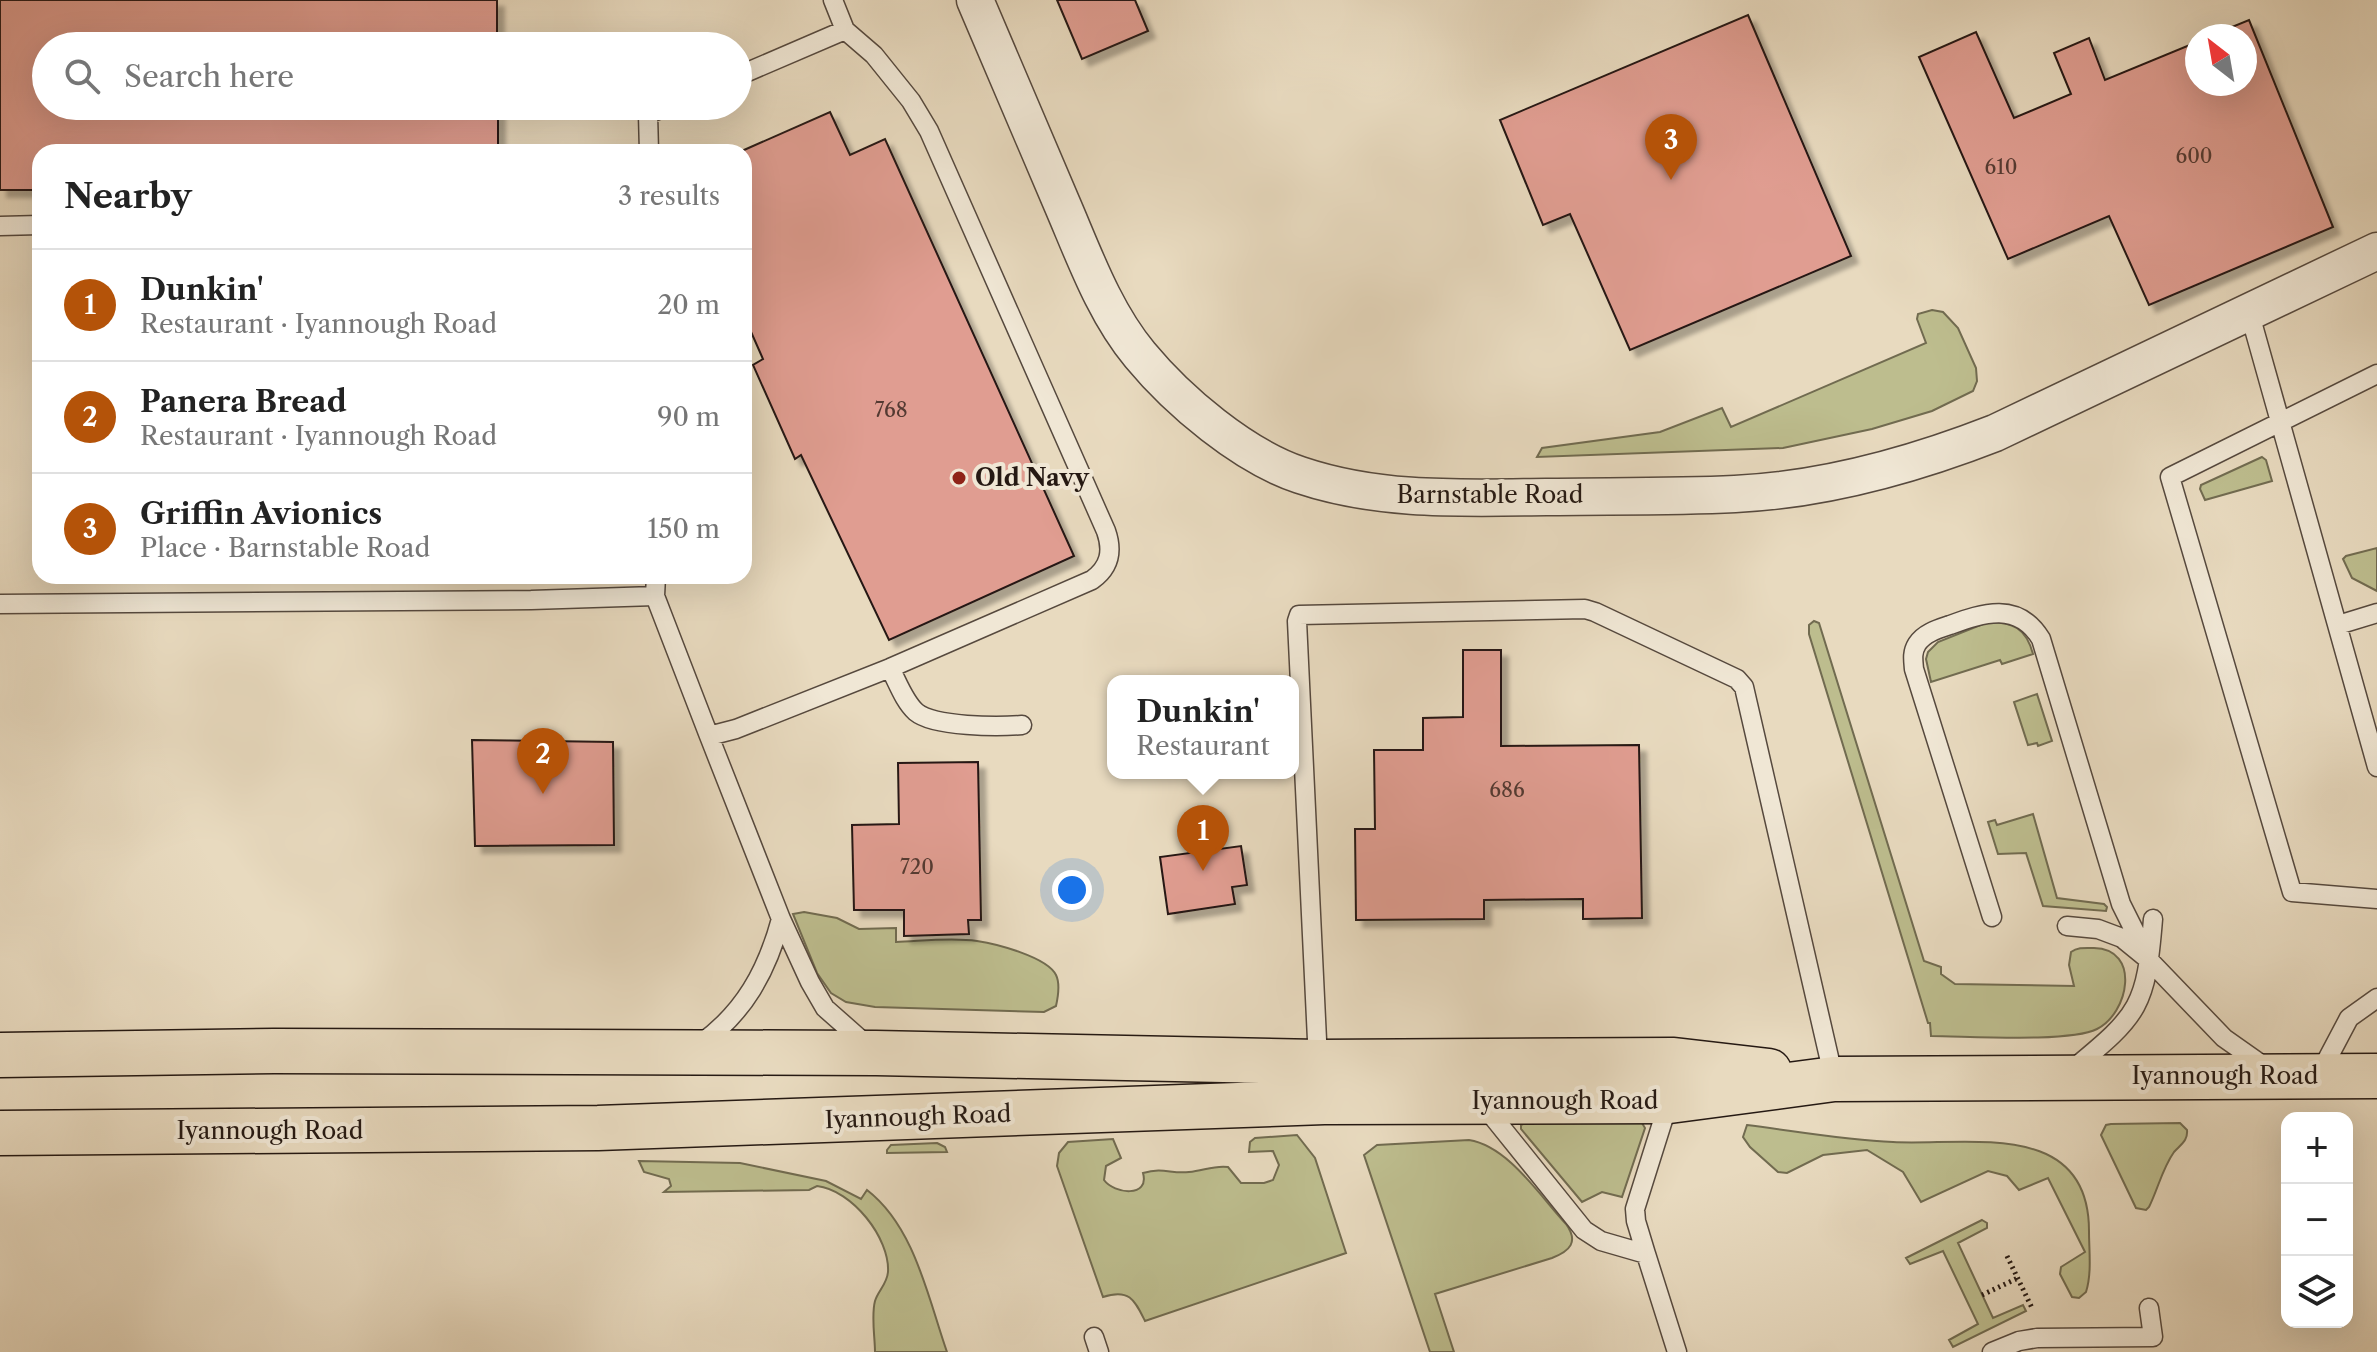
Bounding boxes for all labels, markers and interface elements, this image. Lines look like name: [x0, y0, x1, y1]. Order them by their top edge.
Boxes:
north arrow: [2185, 24, 2257, 96]
search box: [32, 32, 752, 120]
icon: search: [60, 54, 104, 98]
text: Search here: [124, 58, 294, 95]
pin: 3: [1645, 114, 1697, 180]
house number: 600: [2175, 144, 2213, 168]
house number: 610: [1985, 155, 2017, 179]
text: Nearby: [64, 175, 192, 217]
text: 3 results: [618, 180, 720, 212]
text: Dunkin': [140, 271, 264, 308]
text: 1: [84, 289, 96, 321]
text: 20 m: [657, 289, 720, 321]
text: Restaurant · Iyannough Road: [140, 308, 497, 340]
text: Panera Bread: [140, 383, 347, 420]
house number: 768: [875, 398, 908, 422]
text: 2: [82, 401, 98, 433]
text: 90 m: [657, 401, 720, 433]
text: Restaurant · Iyannough Road: [140, 420, 497, 452]
place label: Old Navy: [975, 463, 1090, 492]
marker: Old Navy: [950, 469, 968, 487]
street label: Barnstable Road: [1397, 480, 1584, 509]
text: Griffin Avionics: [140, 495, 382, 532]
text: 3: [83, 513, 97, 545]
text: 150 m: [647, 513, 720, 545]
text: Place · Barnstable Road: [140, 532, 430, 564]
popup: [1107, 675, 1299, 779]
text: Dunkin': [1136, 693, 1260, 730]
pin: 2: [517, 728, 569, 794]
text: Restaurant: [1136, 730, 1270, 762]
house number: 686: [1489, 778, 1525, 802]
pin: 1: [1177, 805, 1229, 871]
house number: 720: [900, 855, 934, 879]
your location: [1052, 870, 1092, 910]
street label: Iyannough Road: [2132, 1061, 2319, 1090]
street label: Iyannough Road: [1472, 1086, 1659, 1115]
street label: Iyannough Road: [824, 1099, 1012, 1134]
map controls: [2281, 1112, 2353, 1328]
button: +: [2281, 1112, 2353, 1184]
street label: Iyannough Road: [177, 1116, 364, 1145]
button: −: [2281, 1184, 2353, 1256]
button: layers: [2281, 1256, 2353, 1328]

